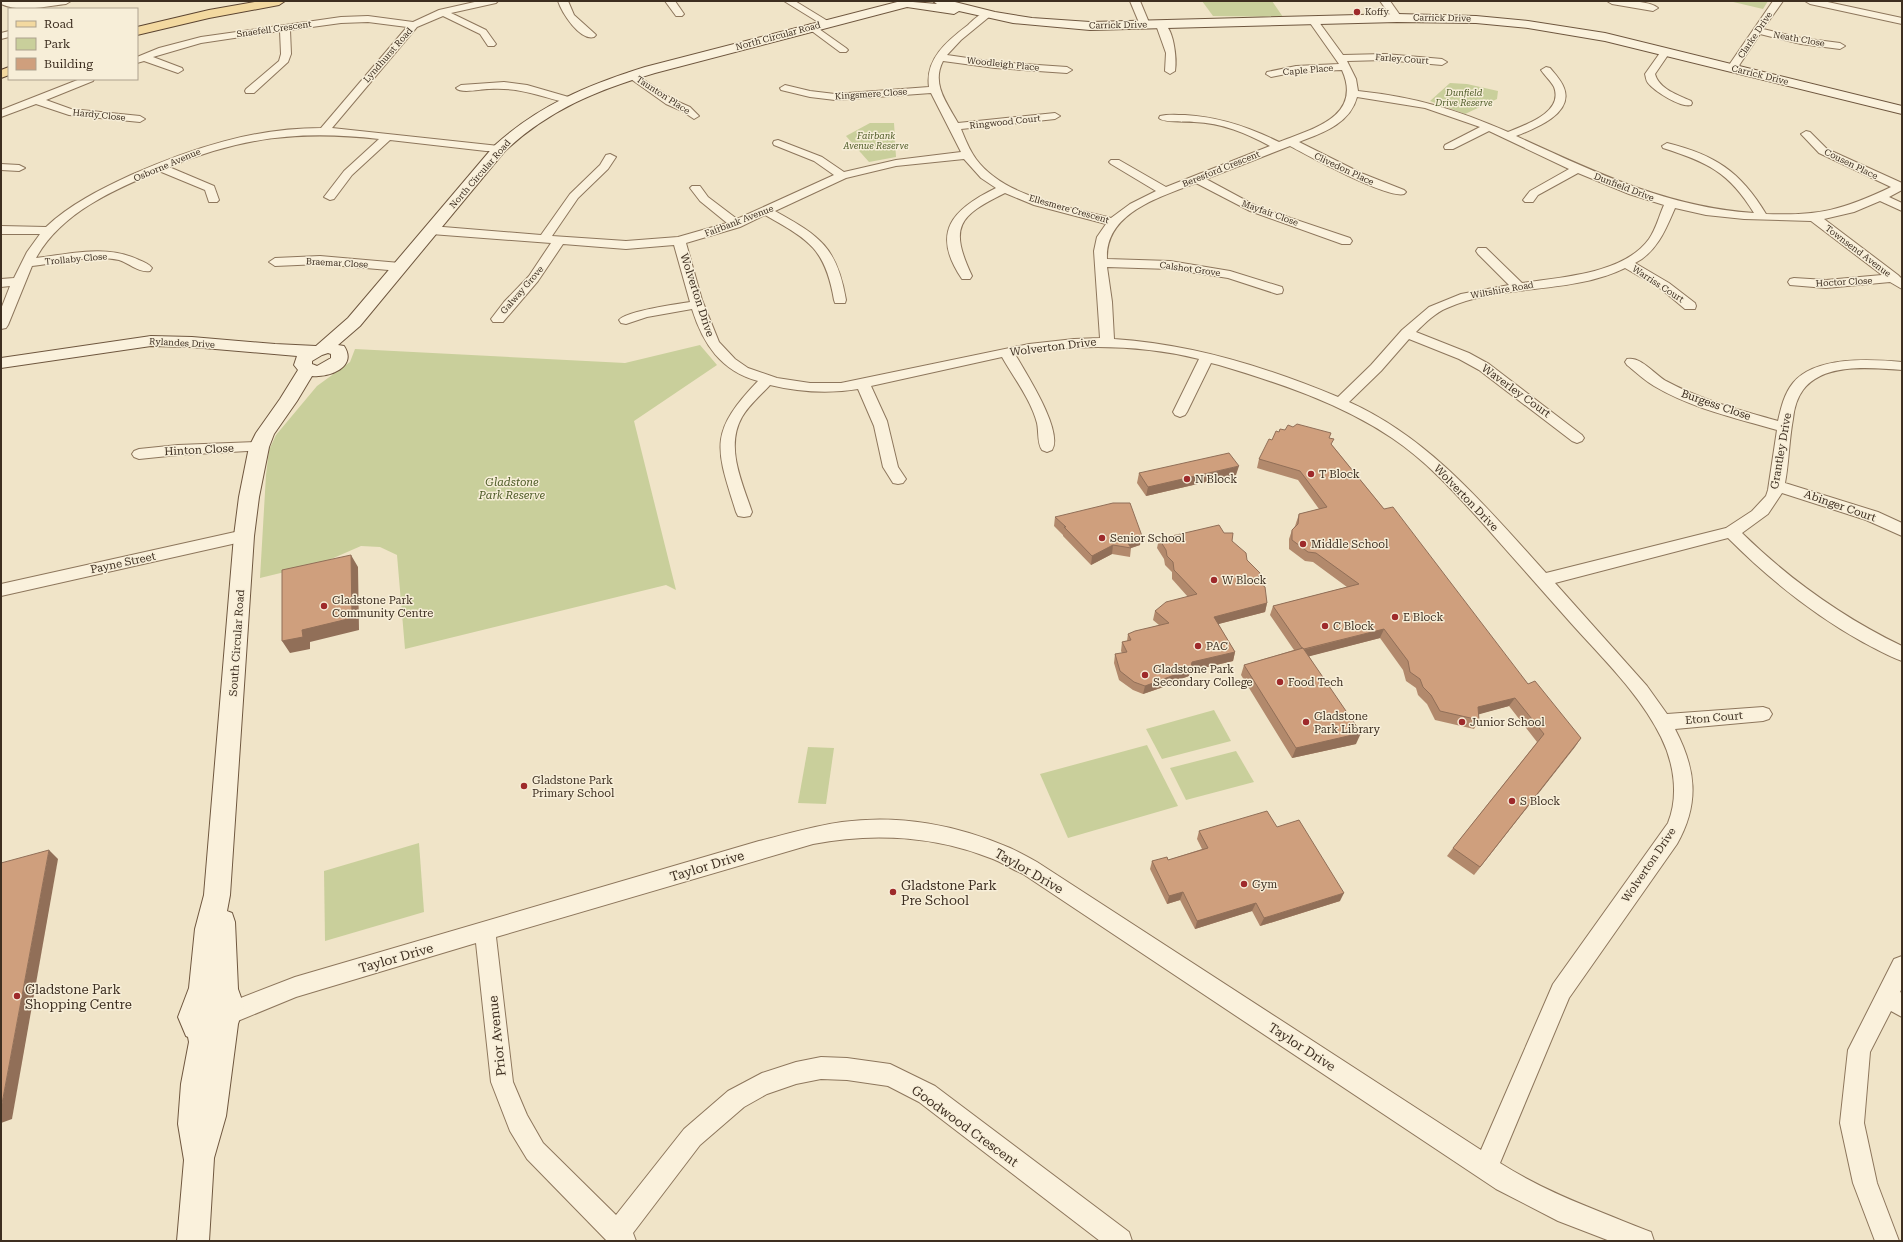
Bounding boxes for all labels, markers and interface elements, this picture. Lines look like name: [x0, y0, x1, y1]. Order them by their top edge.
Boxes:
marker: Koffy: [1352, 7, 1362, 17]
place label: Koffy: [1365, 7, 1390, 17]
legend: [8, 8, 138, 80]
street label: Clarke Drive: [1736, 10, 1774, 60]
street label: Carrick Drive: [1413, 12, 1471, 24]
text: Road: [44, 17, 74, 31]
street label: Snaefell Crescent: [236, 19, 313, 39]
street label: Carrick Drive: [1089, 19, 1147, 31]
street label: North Circular Road: [735, 20, 822, 52]
street label: Lyndhurst Road: [361, 25, 415, 84]
street label: Neath Close: [1772, 30, 1826, 48]
text: Park: [44, 37, 71, 51]
street label: Farley Court: [1375, 52, 1430, 66]
street label: Woodleigh Place: [966, 55, 1040, 73]
text: Building: [44, 57, 93, 71]
street label: Caple Place: [1282, 63, 1334, 77]
street label: Carrick Drive: [1731, 63, 1789, 87]
street label: Taunton Place: [634, 74, 692, 116]
street label: Kingsmere Close: [834, 86, 908, 102]
park label: Dunfield Drive Reserve: [1434, 88, 1493, 108]
street label: Hardy Close: [72, 107, 126, 123]
street label: Ringwood Court: [969, 113, 1042, 131]
park label: Fairbank Avenue Reserve: [842, 131, 909, 151]
street label: North Circular Road: [448, 138, 513, 210]
street label: Osborne Avenue: [132, 146, 202, 184]
street label: Cousen Place: [1823, 147, 1879, 181]
street label: Beresford Crescent: [1181, 149, 1262, 189]
street label: Clivedon Place: [1313, 151, 1376, 187]
street label: Dunfield Drive: [1593, 171, 1656, 203]
street label: Ellesmere Crescent: [1028, 193, 1111, 225]
street label: Mayfair Close: [1240, 198, 1300, 228]
street label: Fairbank Avenue: [703, 203, 775, 239]
street label: Townsend Avenue: [1823, 223, 1893, 279]
street label: Trollaby Close: [44, 251, 108, 267]
street label: Wolverton Drive: [677, 252, 717, 338]
street label: Braemar Close: [306, 256, 368, 270]
street label: Calshot Grove: [1159, 260, 1221, 278]
street label: Galway Grove: [498, 264, 546, 316]
street label: Warriss Court: [1630, 264, 1686, 305]
street label: Hoctor Close: [1815, 276, 1873, 288]
street label: Wiltshire Road: [1470, 279, 1535, 300]
street label: Wolverton Drive: [1009, 335, 1097, 359]
street label: Rylandes Drive: [149, 336, 215, 350]
street label: Waverley Court: [1479, 362, 1553, 420]
street label: Burgess Close: [1679, 387, 1753, 423]
street label: Grantley Drive: [1768, 412, 1794, 490]
street label: Hinton Close: [164, 442, 234, 458]
street label: Wolverton Drive: [1431, 462, 1501, 534]
place label: T Block: [1319, 468, 1360, 481]
marker: T Block: [1306, 469, 1316, 479]
place label: N Block: [1195, 473, 1237, 486]
marker: N Block: [1182, 474, 1192, 484]
park label: Gladstone Park Reserve: [478, 476, 546, 502]
street label: Abinger Court: [1802, 488, 1878, 524]
place label: Senior School: [1110, 532, 1185, 545]
marker: Senior School: [1097, 533, 1107, 543]
place label: Middle School: [1311, 538, 1389, 551]
marker: Middle School: [1298, 539, 1308, 549]
street label: Payne Street: [89, 550, 157, 576]
place label: W Block: [1222, 574, 1267, 587]
marker: W Block: [1209, 575, 1219, 585]
street label: South Circular Road: [227, 589, 247, 697]
place label: Gladstone Park Community Centre: [332, 594, 433, 620]
marker: Gladstone Park Community Centre: [319, 601, 329, 611]
place label: E Block: [1403, 611, 1443, 624]
marker: E Block: [1390, 612, 1400, 622]
place label: C Block: [1333, 620, 1374, 633]
marker: C Block: [1320, 621, 1330, 631]
place label: PAC: [1206, 640, 1228, 653]
marker: PAC: [1193, 641, 1203, 651]
place label: Gladstone Park Secondary College: [1153, 663, 1253, 689]
marker: Gladstone Park Secondary College: [1140, 670, 1150, 680]
place label: Food Tech: [1288, 676, 1343, 689]
marker: Food Tech: [1275, 677, 1285, 687]
street label: Eton Court: [1685, 709, 1743, 727]
place label: Gladstone Park Library: [1314, 710, 1381, 736]
place label: Junior School: [1470, 716, 1545, 729]
marker: Gladstone Park Library: [1301, 717, 1311, 727]
marker: Junior School: [1457, 717, 1467, 727]
place label: Gladstone Park Primary School: [532, 774, 615, 800]
marker: Gladstone Park Primary School: [519, 781, 529, 791]
place label: S Block: [1520, 795, 1560, 808]
marker: S Block: [1507, 796, 1517, 806]
street label: Wolverton Drive: [1619, 825, 1679, 905]
street label: Taylor Drive: [992, 845, 1066, 897]
street label: Taylor Drive: [668, 848, 746, 884]
place label: Gladstone Park Pre School: [901, 878, 997, 908]
place label: Gym: [1252, 878, 1277, 891]
marker: Gym: [1239, 879, 1249, 889]
marker: Gladstone Park Pre School: [888, 887, 898, 897]
street label: Taylor Drive: [357, 940, 435, 976]
place label: Gladstone Park Shopping Centre: [25, 982, 132, 1012]
marker: Gladstone Park Shopping Centre: [12, 991, 22, 1001]
street label: Prior Avenue: [485, 995, 509, 1077]
street label: Taylor Drive: [1266, 1020, 1338, 1074]
street label: Goodwood Crescent: [909, 1082, 1021, 1170]

